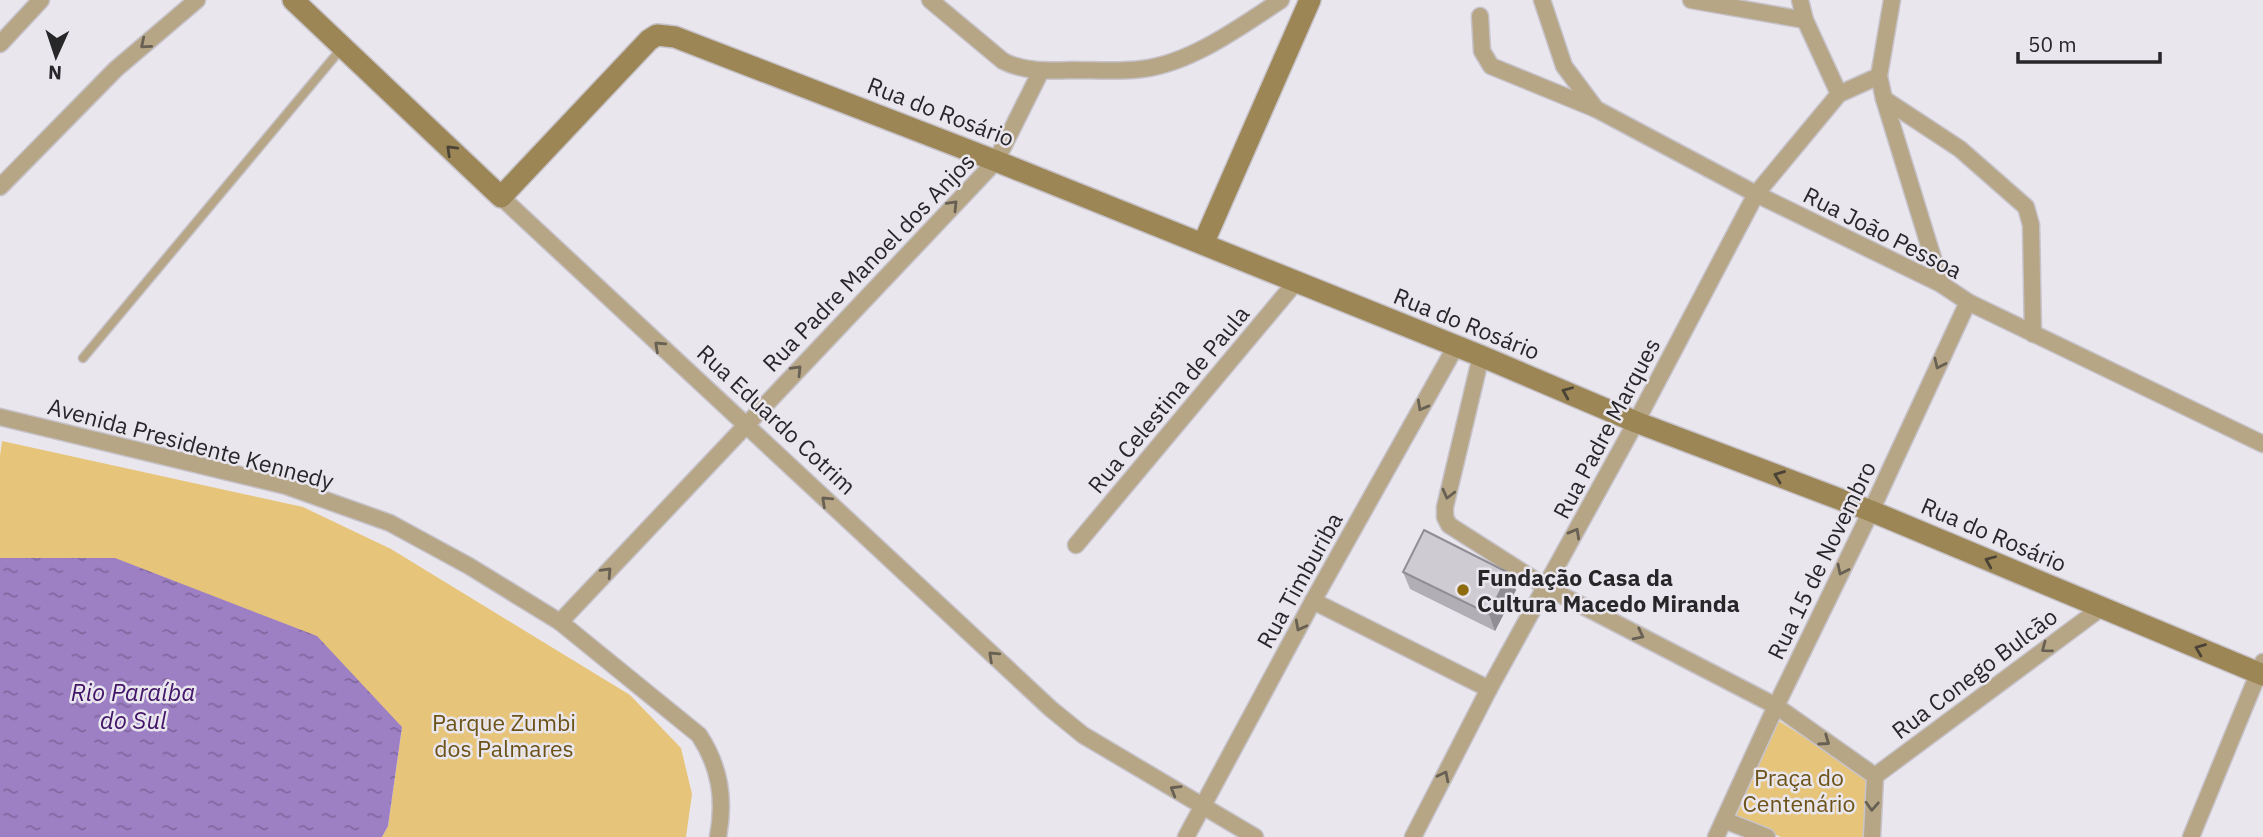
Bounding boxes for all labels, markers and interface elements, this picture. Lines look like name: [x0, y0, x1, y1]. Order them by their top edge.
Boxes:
north arrow: [21, 21, 91, 91]
scale bar: [2018, 21, 2160, 65]
text: 50 m: [2028, 30, 2077, 58]
one-way arrow: [140, 36, 153, 48]
text: N: [48, 61, 63, 85]
street label: Rua do Rosário: [863, 69, 1019, 153]
one-way arrow: [446, 145, 459, 158]
street label: Rua Padre Manoel dos Anjos: [755, 146, 981, 378]
street label: Rua João Pessoa: [1799, 179, 1967, 285]
one-way arrow: [945, 201, 958, 214]
street label: Rua do Rosário: [1390, 280, 1544, 366]
street label: Rua Celestina de Paula: [1081, 299, 1255, 499]
street label: Rua Padre Marques: [1546, 332, 1666, 524]
street label: Rua Eduardo Cotrim: [691, 338, 863, 500]
one-way arrow: [654, 342, 667, 354]
one-way arrow: [1934, 357, 1948, 369]
one-way arrow: [788, 366, 801, 379]
one-way arrow: [1562, 387, 1574, 401]
street label: Avenida Presidente Kennedy: [45, 390, 338, 496]
one-way arrow: [1417, 399, 1430, 411]
street label: Rua 15 de Novembro: [1760, 456, 1882, 664]
one-way arrow: [1773, 470, 1786, 484]
one-way arrow: [1442, 488, 1456, 500]
street label: Rua do Rosário: [1917, 490, 2071, 578]
one-way arrow: [821, 497, 834, 509]
street label: Rua Timburiba: [1249, 507, 1349, 653]
one-way arrow: [1567, 528, 1581, 540]
one-way arrow: [1985, 555, 1997, 569]
place label: Fundação Casa da Cultura Macedo Miranda: [1477, 562, 1740, 618]
one-way arrow: [1837, 563, 1851, 575]
one-way arrow: [599, 567, 611, 580]
marker: Fundação Casa da Cultura Macedo Miranda: [1455, 582, 1471, 598]
street label: Rua Conego Bulcão: [1885, 601, 2063, 745]
one-way arrow: [1294, 619, 1308, 631]
one-way arrow: [1632, 627, 1644, 640]
one-way arrow: [2041, 640, 2054, 653]
one-way arrow: [2195, 643, 2207, 657]
one-way arrow: [988, 651, 1001, 664]
water label: Rio Paraíba do Sul: [71, 676, 195, 736]
park label: Parque Zumbi dos Palmares: [432, 707, 576, 763]
one-way arrow: [1817, 733, 1830, 745]
park label: Praça do Centenário: [1743, 762, 1856, 818]
one-way arrow: [1436, 771, 1450, 783]
one-way arrow: [1169, 786, 1182, 799]
one-way arrow: [1865, 801, 1880, 812]

